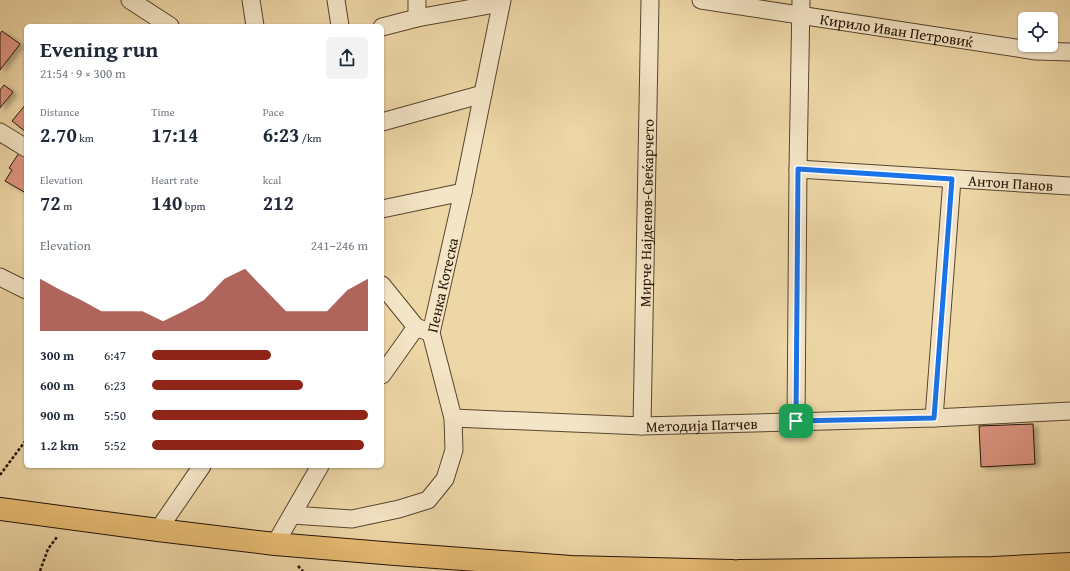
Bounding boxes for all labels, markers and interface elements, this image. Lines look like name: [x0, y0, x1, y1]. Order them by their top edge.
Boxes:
street label: Кирило Иван Петровиќ: [819, 8, 975, 52]
map controls: [1018, 12, 1058, 52]
button: locate: [1018, 12, 1058, 52]
text: Evening run: [40, 33, 158, 65]
button: share: [326, 37, 368, 79]
text: 21:54 · 9 × 300 m: [40, 64, 126, 83]
text: Distance: [40, 104, 79, 120]
text: Time: [151, 104, 175, 120]
text: Pace: [263, 104, 284, 120]
street label: Мирче Најденов-Свеќарчето: [634, 119, 658, 307]
text: 2.70: [40, 120, 77, 149]
text: 17:14: [151, 120, 198, 149]
text: 6:23: [263, 120, 299, 149]
text: km: [77, 130, 94, 146]
text: /km: [299, 130, 322, 146]
street label: Антон Панов: [967, 169, 1054, 195]
text: Elevation: [40, 172, 83, 188]
text: Heart rate: [151, 172, 199, 188]
text: kcal: [263, 172, 281, 188]
text: 72: [40, 188, 61, 217]
text: 140: [151, 188, 182, 217]
text: 212: [263, 188, 294, 217]
text: m: [61, 198, 72, 214]
text: bpm: [182, 198, 205, 214]
street label: Пенка Котеска: [421, 235, 463, 334]
text: Elevation: [40, 236, 91, 255]
text: 241–246 m: [311, 236, 368, 255]
text: 300 m: [40, 346, 74, 365]
text: 6:47: [104, 346, 126, 365]
text: 600 m: [40, 376, 74, 395]
text: 6:23: [104, 376, 126, 395]
pin: [779, 404, 813, 438]
text: 900 m: [40, 406, 74, 425]
text: 5:50: [104, 406, 126, 425]
icon: arrive: [785, 410, 807, 432]
street label: Методиjа Патчев: [646, 412, 758, 436]
text: 1.2 km: [40, 436, 79, 455]
text: 5:52: [104, 436, 126, 455]

